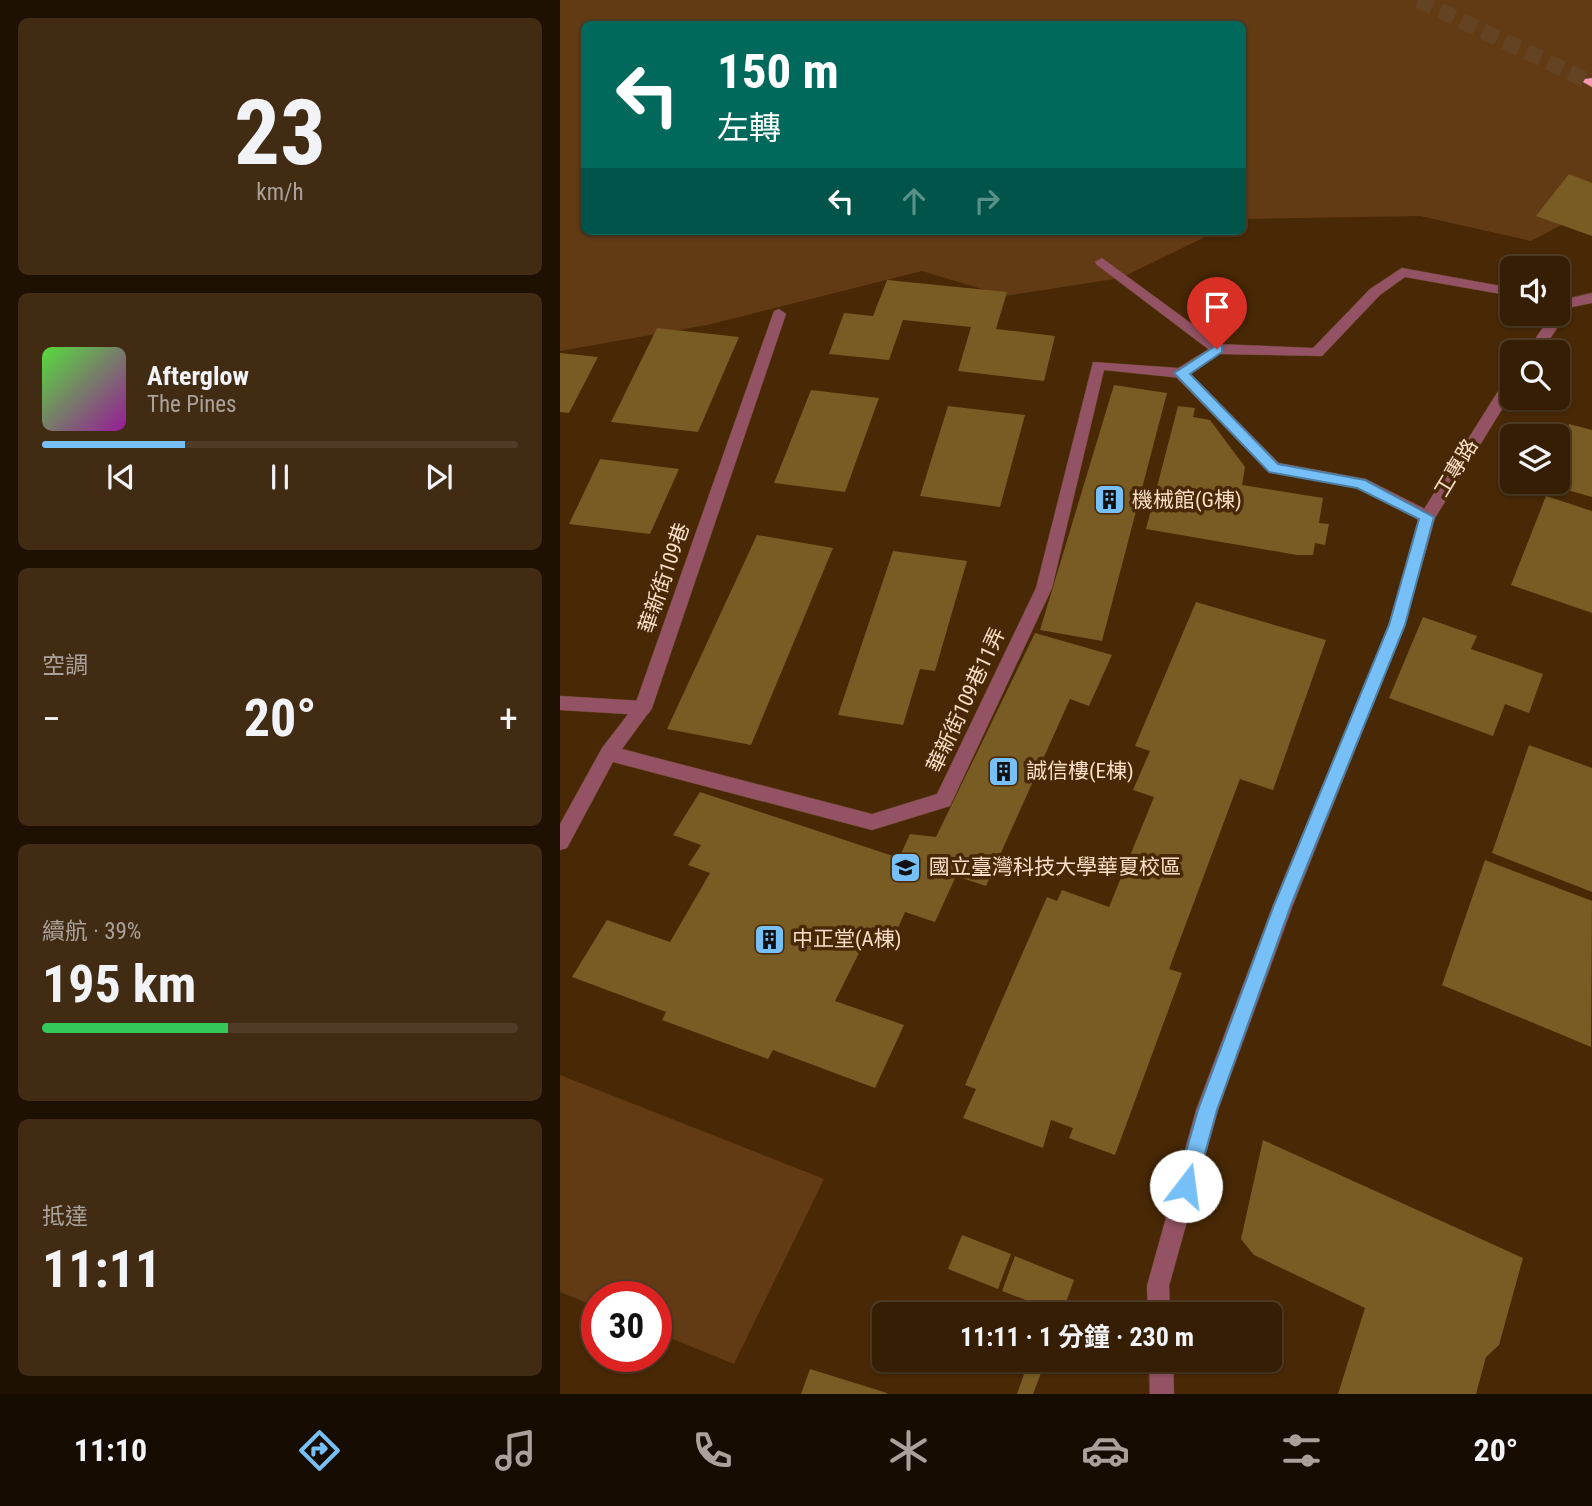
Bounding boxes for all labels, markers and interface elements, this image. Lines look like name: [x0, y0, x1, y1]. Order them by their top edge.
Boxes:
text: 150 m: [717, 43, 839, 100]
icon: left: [602, 49, 693, 140]
text: 23: [234, 80, 326, 186]
text: 左轉: [717, 109, 781, 147]
text: km/h: [256, 179, 304, 206]
icon: left: [822, 182, 860, 220]
icon: ahead: [895, 182, 933, 220]
icon: right: [968, 182, 1006, 220]
map controls: [1500, 256, 1570, 494]
button: sound: [1500, 256, 1570, 326]
pin: [1187, 277, 1247, 349]
icon: arrive: [1198, 288, 1236, 326]
button: search: [1500, 340, 1570, 410]
text: Afterglow: [147, 361, 249, 391]
text: The Pines: [147, 391, 237, 418]
button: layers: [1500, 424, 1570, 494]
street label: 工專路: [1429, 435, 1483, 501]
icon: previous: [102, 458, 140, 496]
icon: pause: [261, 458, 299, 496]
icon: next: [420, 458, 458, 496]
building icon: 機械館(G棟): [1092, 483, 1126, 517]
place label: 機械館(G棟): [1132, 488, 1242, 512]
street label: 華新街109巷: [634, 520, 694, 636]
street label: 華新街109巷11弄: [922, 624, 1010, 776]
text: 空調: [42, 652, 88, 679]
text: 20°: [244, 688, 316, 749]
text: −: [42, 697, 61, 741]
text: +: [499, 697, 518, 741]
building icon: 誠信樓(E棟): [986, 754, 1020, 788]
place label: 誠信樓(E棟): [1026, 759, 1134, 783]
school or university icon: 國立臺灣科技大學華夏校區: [889, 850, 923, 884]
place label: 國立臺灣科技大學華夏校區: [929, 855, 1181, 879]
text: 續航 · 39%: [42, 918, 141, 945]
building icon: 中正堂(A棟): [752, 922, 786, 956]
place label: 中正堂(A棟): [792, 927, 901, 951]
text: 195 km: [42, 954, 196, 1015]
position arrow: [1149, 1149, 1223, 1223]
text: 抵達: [42, 1203, 88, 1230]
text: 11:11: [42, 1239, 161, 1300]
speed limit sign: 30: [581, 1281, 672, 1372]
text: 11:11 · 1 分鐘 · 230 m: [960, 1322, 1194, 1352]
icon: directions: [295, 1426, 344, 1475]
icon: music: [491, 1426, 540, 1475]
icon: phone: [688, 1426, 737, 1475]
icon: climate: [884, 1426, 933, 1475]
icon: car: [1081, 1426, 1130, 1475]
icon: filters: [1277, 1426, 1326, 1475]
text: 11:10: [74, 1431, 147, 1469]
text: 20°: [1473, 1431, 1518, 1469]

